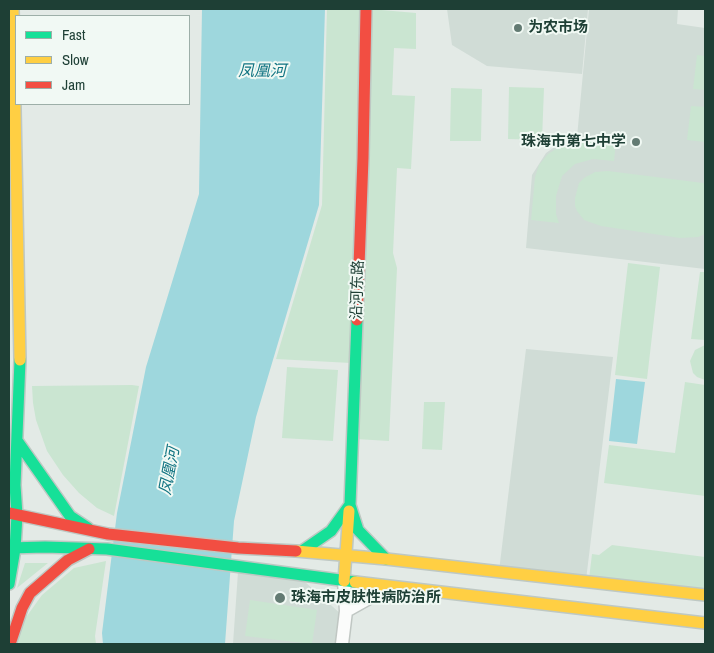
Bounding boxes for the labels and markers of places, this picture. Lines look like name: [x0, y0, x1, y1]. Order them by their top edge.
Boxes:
place label: 为农市场: [528, 19, 588, 37]
marker: 为农市场: [512, 22, 524, 34]
place label: 珠海市第七中学: [521, 133, 626, 151]
marker: 珠海市第七中学: [630, 136, 642, 148]
place label: 珠海市皮肤性病防治所: [291, 589, 441, 607]
marker: 珠海市皮肤性病防治所: [273, 591, 287, 605]

